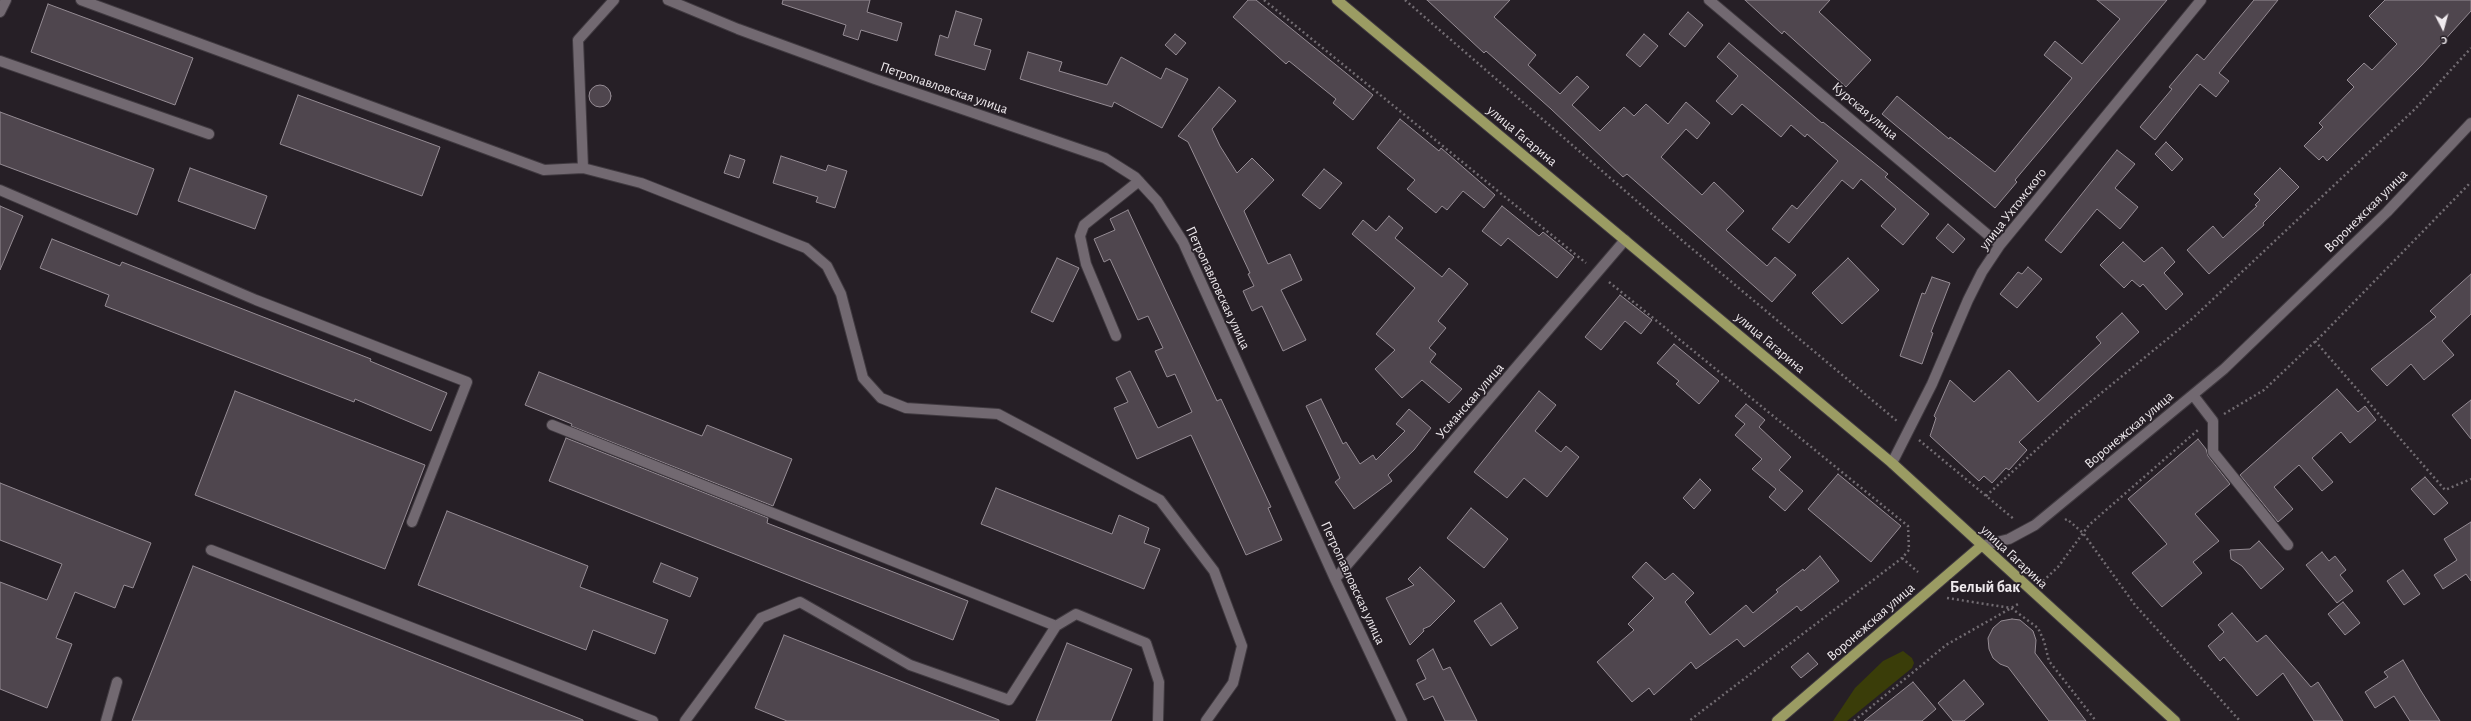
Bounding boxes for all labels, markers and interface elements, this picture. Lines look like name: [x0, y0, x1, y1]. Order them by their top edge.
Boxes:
north arrow: [2423, 8, 2463, 48]
text: С: [2441, 35, 2448, 46]
street label: Петропавловская улица: [878, 58, 1010, 118]
street label: Курская улица: [1829, 79, 1901, 143]
street label: улица Гагарина: [1484, 102, 1560, 170]
street label: улица Ухтомского: [1976, 165, 2050, 253]
street label: Воронежская улица: [2321, 166, 2411, 256]
street label: Петропавловская улица: [1182, 224, 1254, 352]
street label: улица Гагарина: [1732, 309, 1808, 377]
street label: Усманская улица: [1432, 360, 1508, 442]
street label: Воронежская улица: [2081, 388, 2177, 472]
street label: Петропавловская улица: [1317, 519, 1389, 647]
street label: улица Гагарина: [1977, 521, 2051, 593]
district label: Белый бак: [1950, 577, 2020, 597]
street label: Воронежская улица: [1824, 579, 1918, 665]

